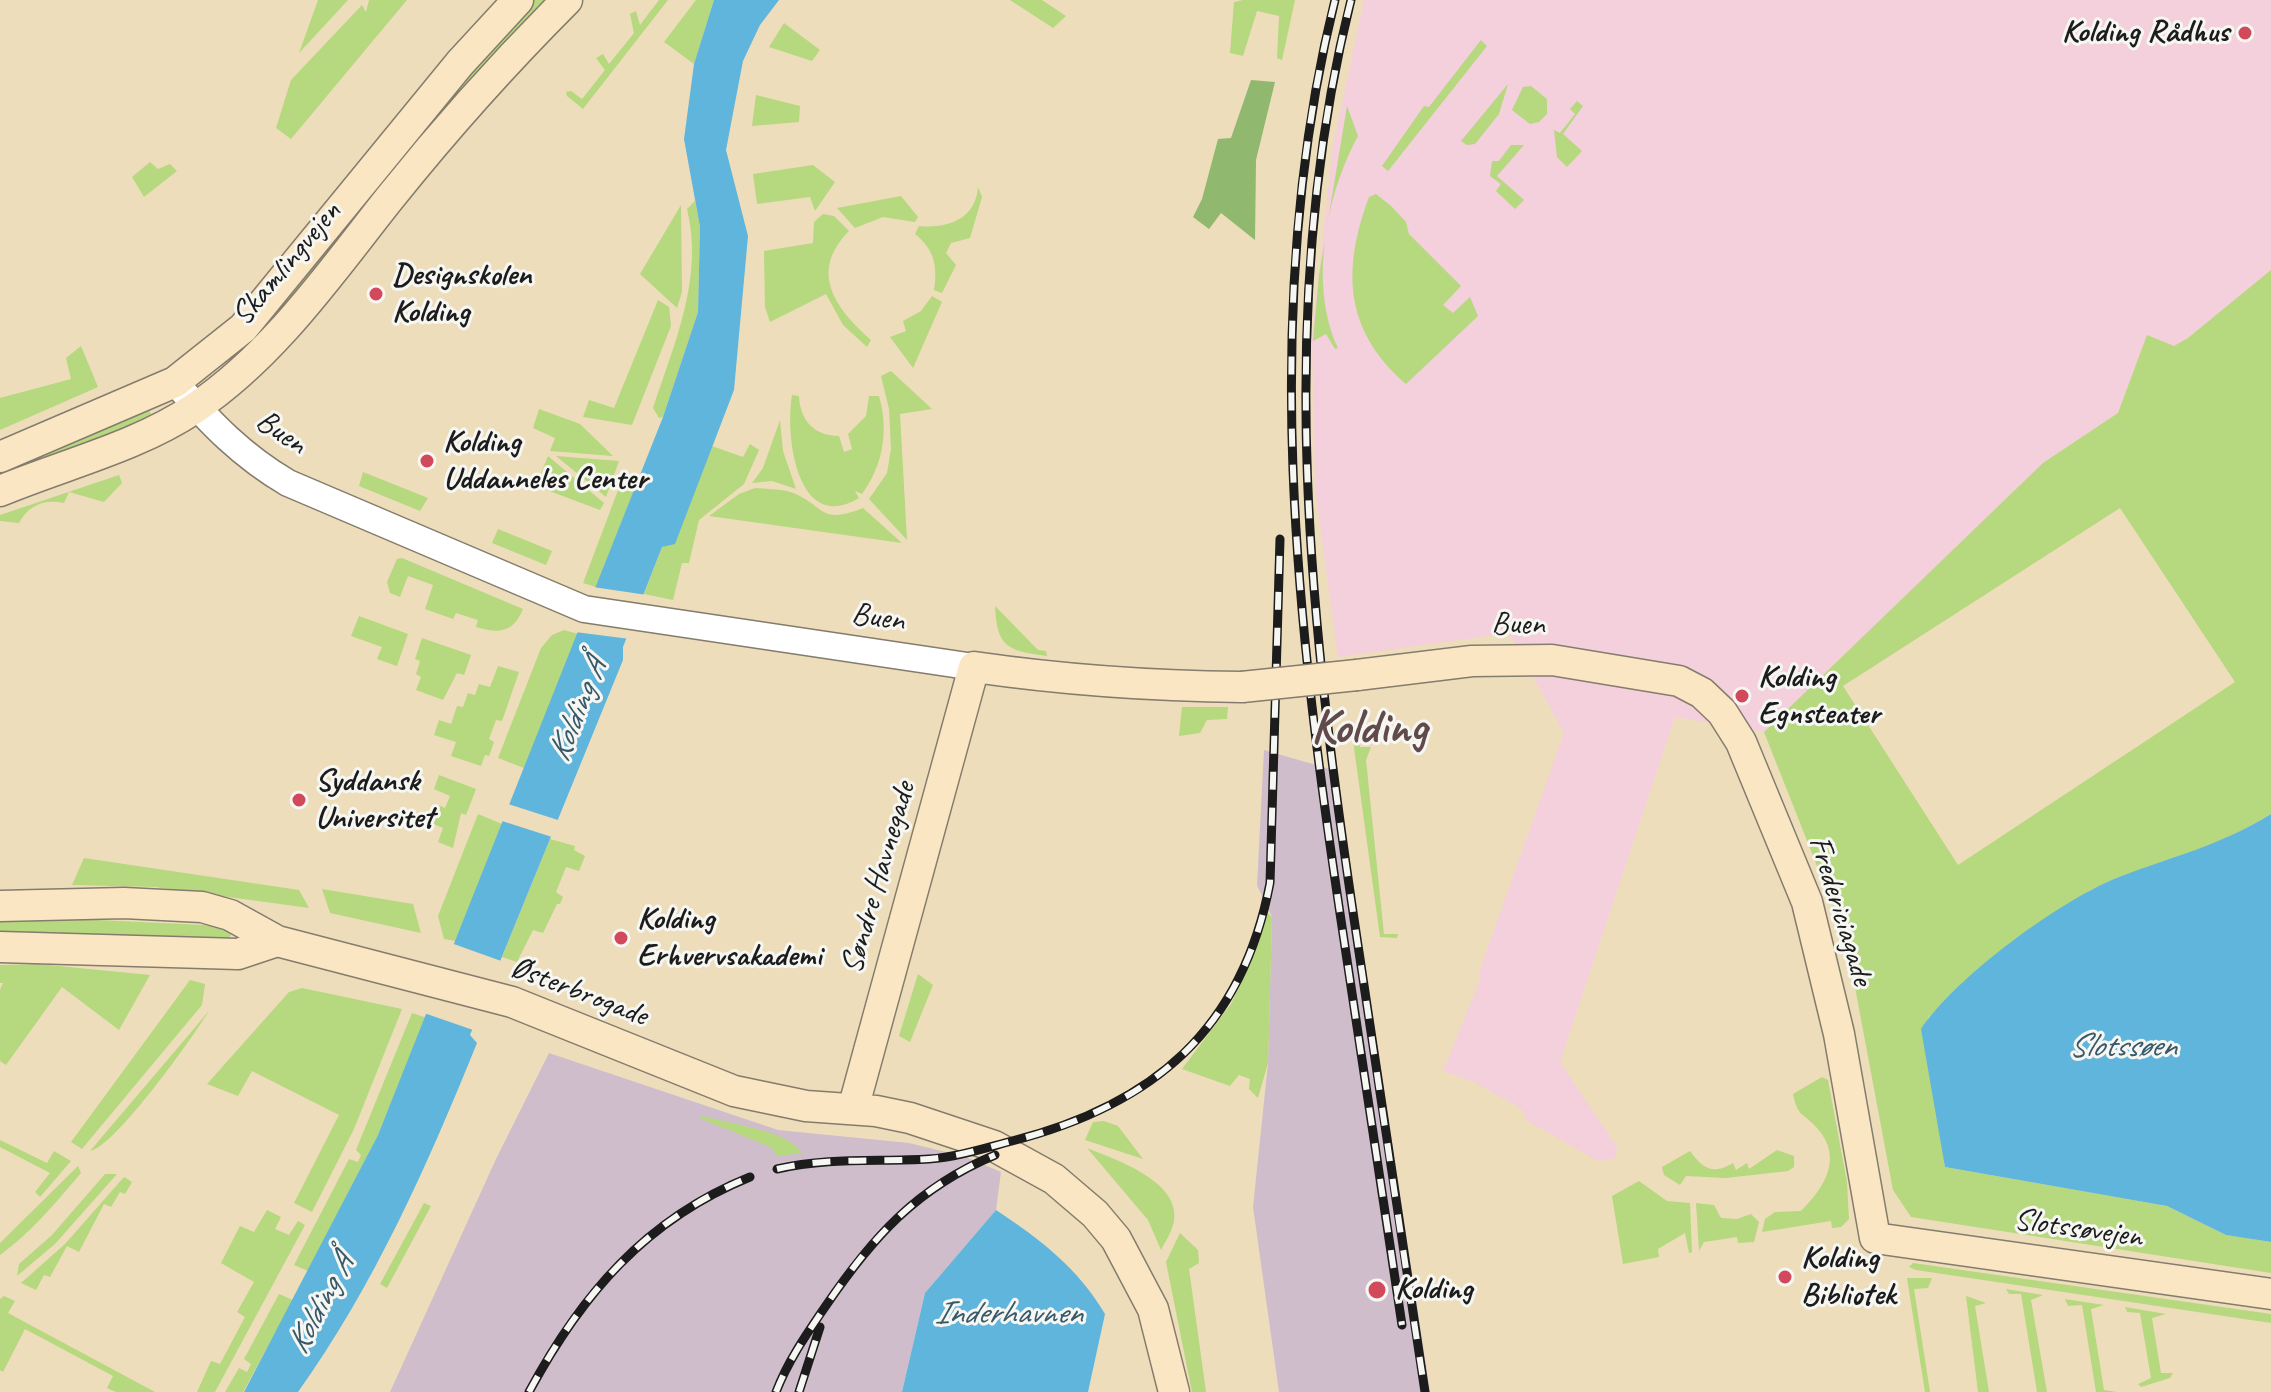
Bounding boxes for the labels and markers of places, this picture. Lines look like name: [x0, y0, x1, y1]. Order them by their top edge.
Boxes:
place label: Kolding Rådhus: [2062, 14, 2229, 52]
marker: Kolding Rådhus: [2236, 24, 2254, 42]
place label: Designskolen Kolding: [392, 257, 531, 332]
marker: Designskolen Kolding: [367, 285, 385, 303]
place label: Kolding Uddanneles Center: [443, 424, 647, 499]
marker: Kolding Uddanneles Center: [418, 452, 436, 470]
place label: Kolding Egnsteater: [1758, 659, 1880, 734]
marker: Kolding Egnsteater: [1733, 687, 1751, 705]
place label: Syddansk Universitet: [315, 763, 434, 838]
marker: Syddansk Universitet: [290, 791, 308, 809]
place label: Kolding Erhvervsakademi: [637, 901, 822, 976]
marker: Kolding Erhvervsakademi: [612, 929, 630, 947]
place label: Kolding Bibliotek: [1801, 1240, 1895, 1315]
marker: Kolding Bibliotek: [1776, 1268, 1794, 1286]
place label: Kolding: [1395, 1271, 1472, 1309]
marker: Kolding: [1366, 1279, 1388, 1301]

